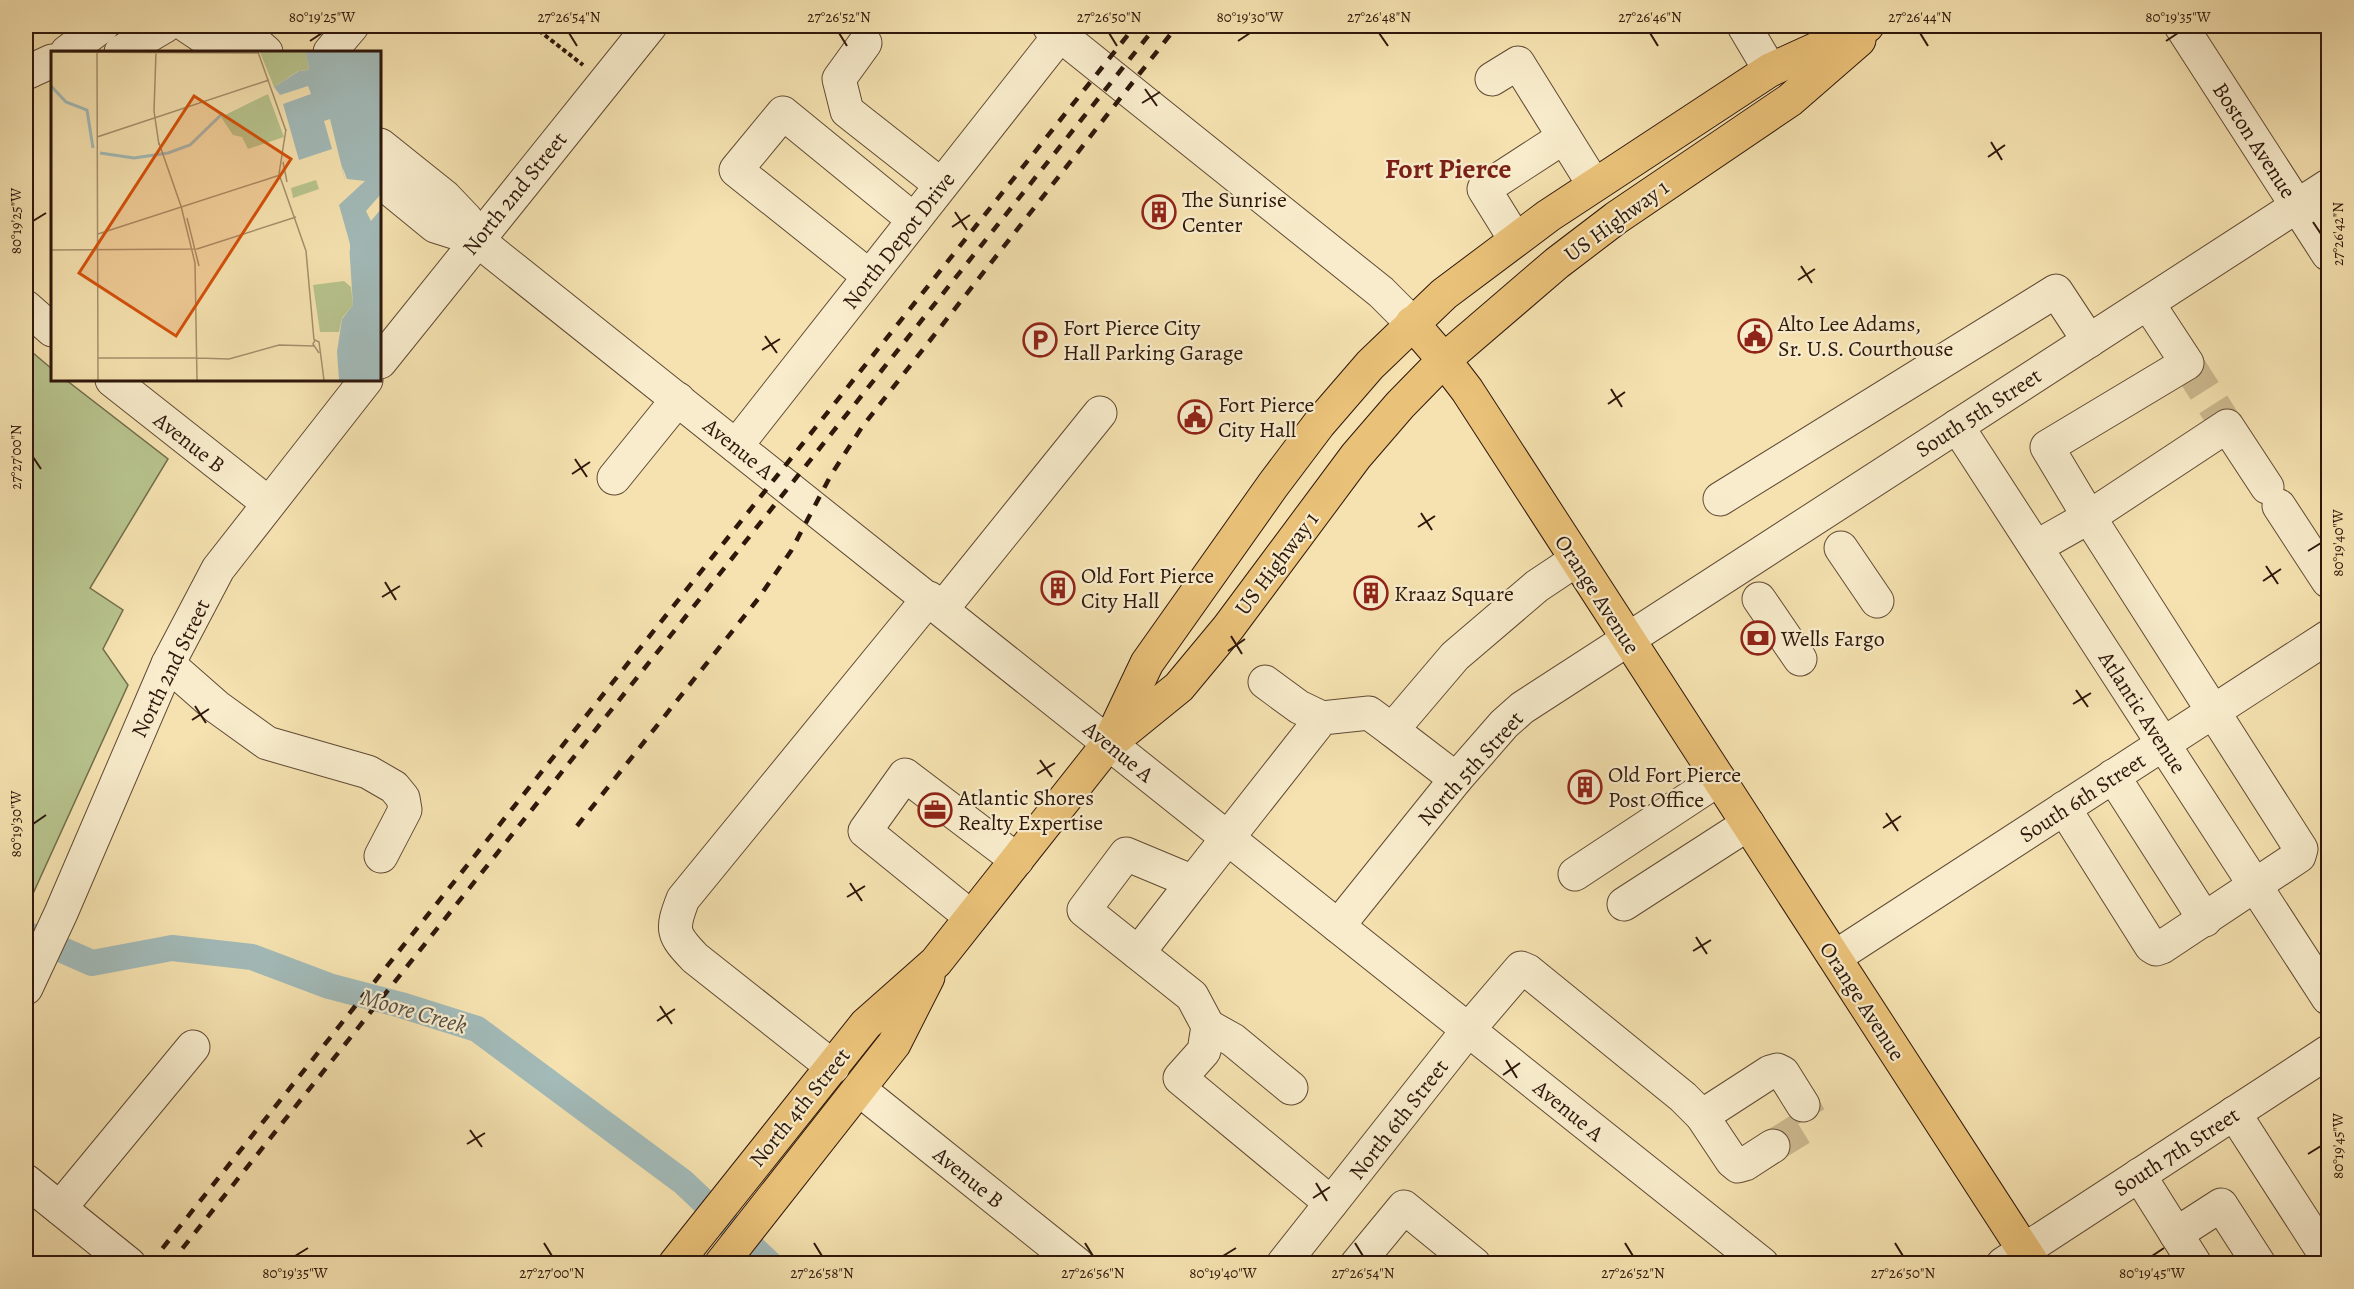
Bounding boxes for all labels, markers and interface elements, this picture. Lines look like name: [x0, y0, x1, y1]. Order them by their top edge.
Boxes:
text: 80°19'25"W: [289, 7, 355, 27]
text: 27°26'54"N: [537, 7, 601, 27]
text: 27°26'52"N: [807, 7, 871, 27]
text: 27°26'50"N: [1077, 7, 1141, 27]
text: 80°19'30"W: [1216, 7, 1284, 27]
text: 27°26'48"N: [1347, 7, 1411, 27]
text: 27°26'46"N: [1618, 7, 1682, 27]
text: 27°26'44"N: [1888, 7, 1952, 27]
text: 80°19'35"W: [2145, 7, 2211, 27]
inset map: [51, 51, 381, 381]
street label: Boston Avenue: [2205, 77, 2303, 204]
street label: North 2nd Street: [456, 126, 574, 262]
district label: Fort Pierce: [1385, 150, 1511, 188]
street label: North Depot Drive: [836, 166, 962, 316]
street label: US Highway 1: [1558, 173, 1675, 269]
place label: The Sunrise Center: [1182, 185, 1287, 240]
text: 80°19'25"W: [6, 188, 26, 254]
building icon: The Sunrise Center: [1141, 194, 1177, 230]
text: 27°26'42"N: [2328, 202, 2348, 266]
place label: Alto Lee Adams, Sr. U.S. Courthouse: [1777, 309, 1953, 364]
place label: Fort Pierce City Hall Parking Garage: [1063, 313, 1243, 368]
public building icon: Alto Lee Adams, Sr. U.S. Courthouse: [1737, 318, 1773, 354]
parking icon: Fort Pierce City Hall Parking Garage: [1022, 322, 1058, 358]
street label: South 5th Street: [1910, 361, 2047, 465]
place label: Fort Pierce City Hall: [1218, 390, 1314, 445]
public building icon: Fort Pierce City Hall: [1177, 399, 1213, 435]
street label: Avenue B: [147, 405, 231, 480]
street label: Avenue A: [696, 410, 781, 487]
text: 27°27'00"N: [6, 424, 26, 490]
street label: US Highway 1: [1228, 506, 1326, 622]
text: 80°19'40"W: [2328, 509, 2348, 577]
street label: Orange Avenue: [1547, 529, 1647, 660]
place label: Old Fort Pierce City Hall: [1081, 561, 1214, 616]
building icon: Old Fort Pierce City Hall: [1040, 570, 1076, 606]
building icon: Kraaz Square: [1353, 575, 1389, 611]
place label: Kraaz Square: [1394, 579, 1514, 609]
street label: North 2nd Street: [124, 594, 217, 743]
bank icon: Wells Fargo: [1740, 620, 1776, 656]
place label: Wells Fargo: [1780, 624, 1885, 654]
street label: Atlantic Avenue: [2091, 645, 2193, 780]
street label: North 5th Street: [1411, 705, 1530, 833]
street label: Avenue A: [1076, 713, 1161, 790]
street label: South 6th Street: [2014, 746, 2152, 850]
place label: Old Fort Pierce Post Office: [1608, 760, 1741, 815]
building icon: Old Fort Pierce Post Office: [1567, 769, 1603, 805]
place label: Atlantic Shores Realty Expertise: [957, 783, 1103, 838]
text: 80°19'30"W: [6, 790, 26, 858]
office icon: Atlantic Shores Realty Expertise: [917, 792, 953, 828]
street label: Orange Avenue: [1812, 936, 1912, 1067]
water label: Moore Creek: [357, 981, 471, 1042]
street label: North 4th Street: [742, 1042, 857, 1174]
street label: North 6th Street: [1342, 1053, 1455, 1186]
street label: Avenue A: [1526, 1072, 1611, 1149]
street label: South 7th Street: [2108, 1100, 2245, 1204]
text: 80°19'45"W: [2328, 1113, 2348, 1179]
street label: Avenue B: [926, 1139, 1010, 1216]
text: 80°19'35"W: [262, 1263, 328, 1283]
text: 27°27'00"N: [519, 1263, 585, 1283]
text: 27°26'58"N: [790, 1263, 854, 1283]
text: 27°26'56"N: [1061, 1263, 1125, 1283]
text: 80°19'40"W: [1189, 1263, 1257, 1283]
text: 27°26'54"N: [1331, 1263, 1395, 1283]
text: 27°26'52"N: [1601, 1263, 1665, 1283]
text: 27°26'50"N: [1871, 1263, 1935, 1283]
text: 80°19'45"W: [2119, 1263, 2185, 1283]

